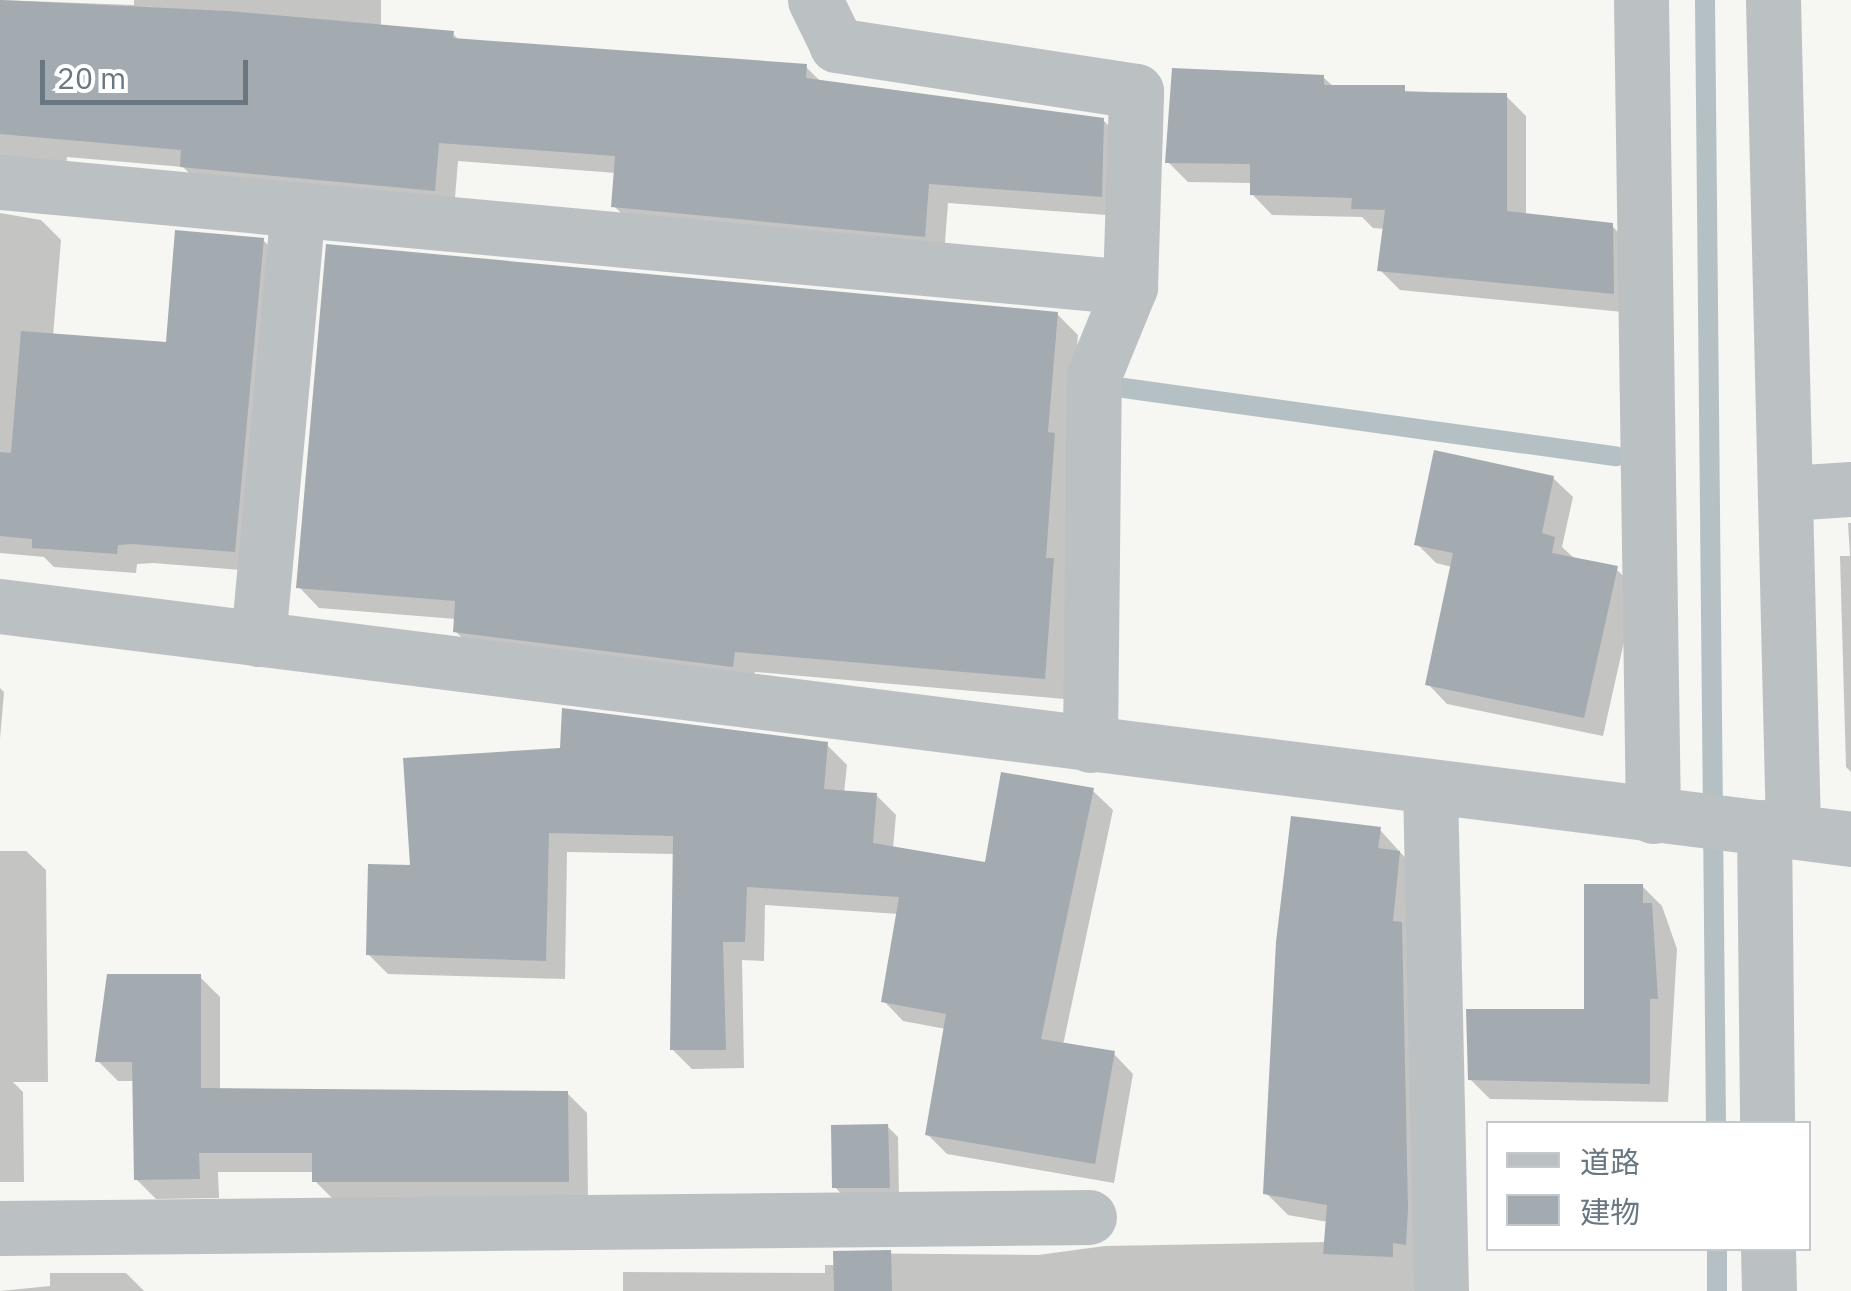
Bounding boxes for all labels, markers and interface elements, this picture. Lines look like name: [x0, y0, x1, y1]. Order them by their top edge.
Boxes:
scale bar: [45, 40, 252, 102]
text: 20 m: [57, 58, 126, 97]
legend: [1486, 1121, 1811, 1251]
text: 道路: [1580, 1142, 1640, 1181]
text: 建物: [1580, 1192, 1640, 1231]

